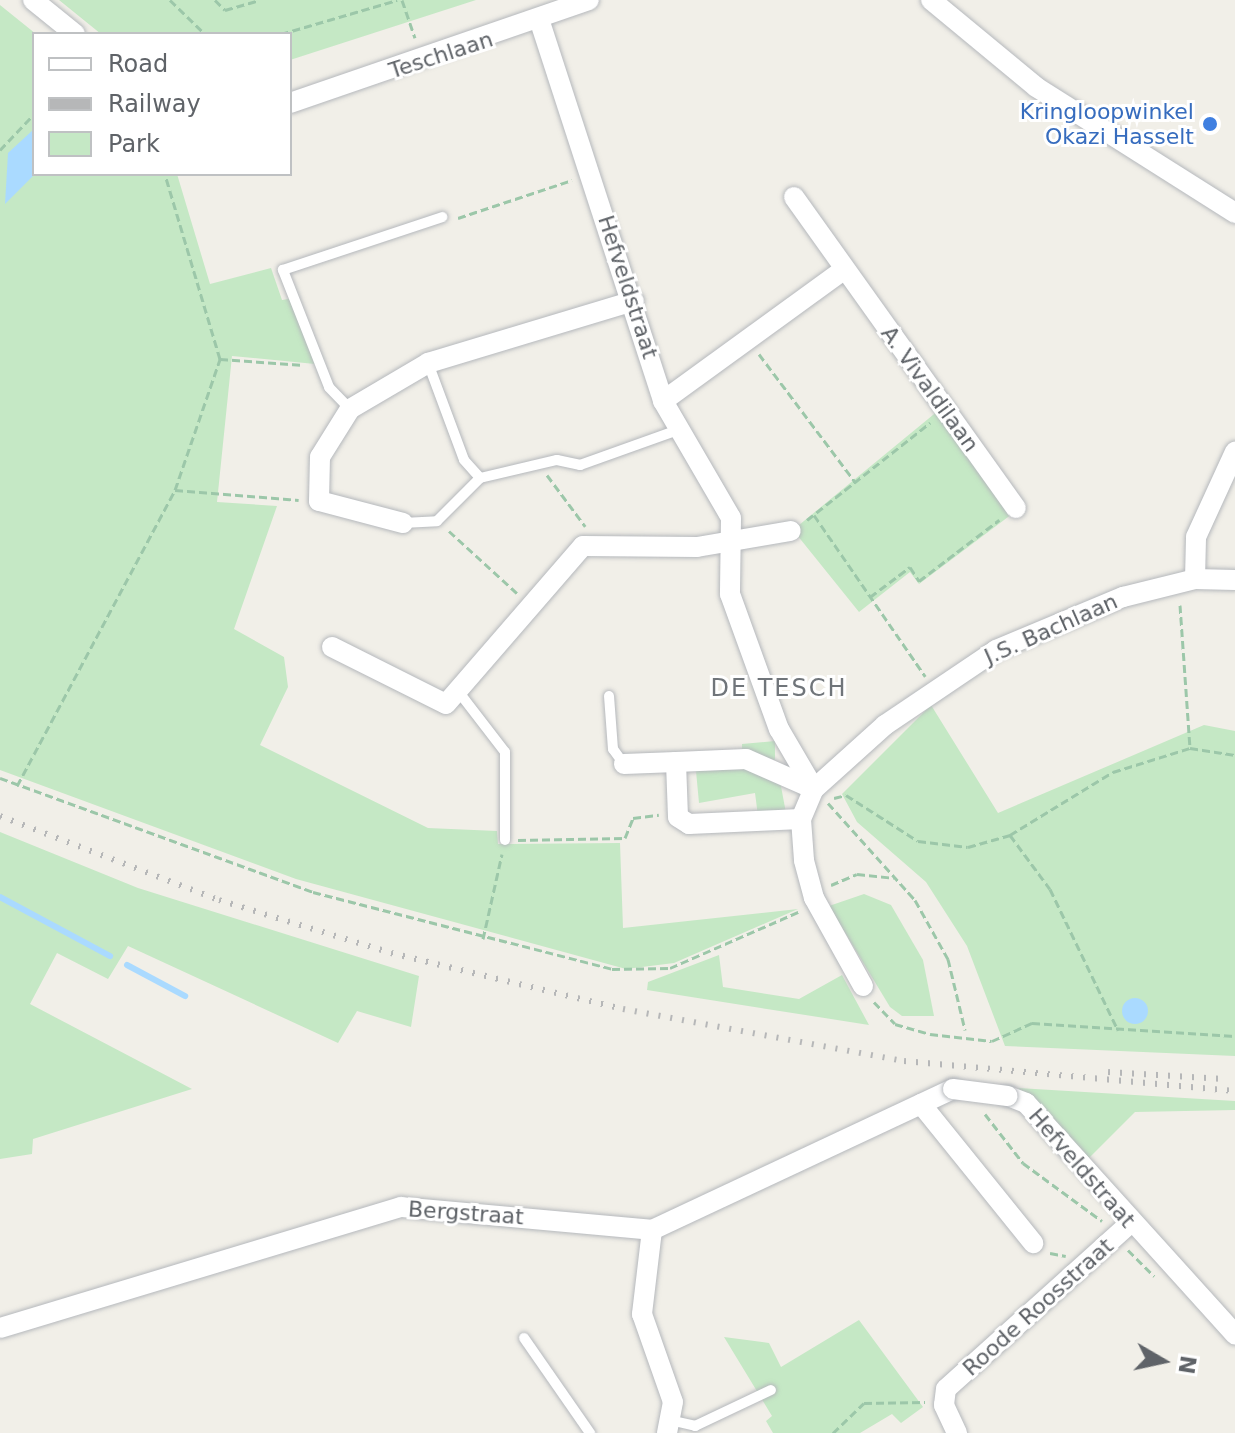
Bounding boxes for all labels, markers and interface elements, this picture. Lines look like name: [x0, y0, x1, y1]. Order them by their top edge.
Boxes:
street label: Teschlaan: [386, 26, 496, 84]
legend: [32, 32, 292, 176]
text: Road: [108, 50, 168, 78]
text: Railway: [108, 90, 201, 118]
place label: Kringloopwinkel Okazi Hasselt: [1020, 98, 1194, 150]
marker: Kringloopwinkel Okazi Hasselt: [1201, 115, 1219, 133]
text: Park: [108, 130, 160, 158]
street label: Hefveldstraat: [592, 212, 664, 362]
street label: A. Vivaldilaan: [876, 321, 984, 457]
street label: J.S. Bachlaan: [980, 588, 1122, 670]
district label: DE TESCH: [710, 675, 848, 703]
street label: Hefveldstraat: [1023, 1103, 1141, 1233]
street label: Bergstraat: [407, 1196, 525, 1230]
street label: Roode Roosstraat: [957, 1233, 1119, 1381]
north arrow: [1123, 1321, 1203, 1401]
text: N: [1173, 1354, 1201, 1376]

